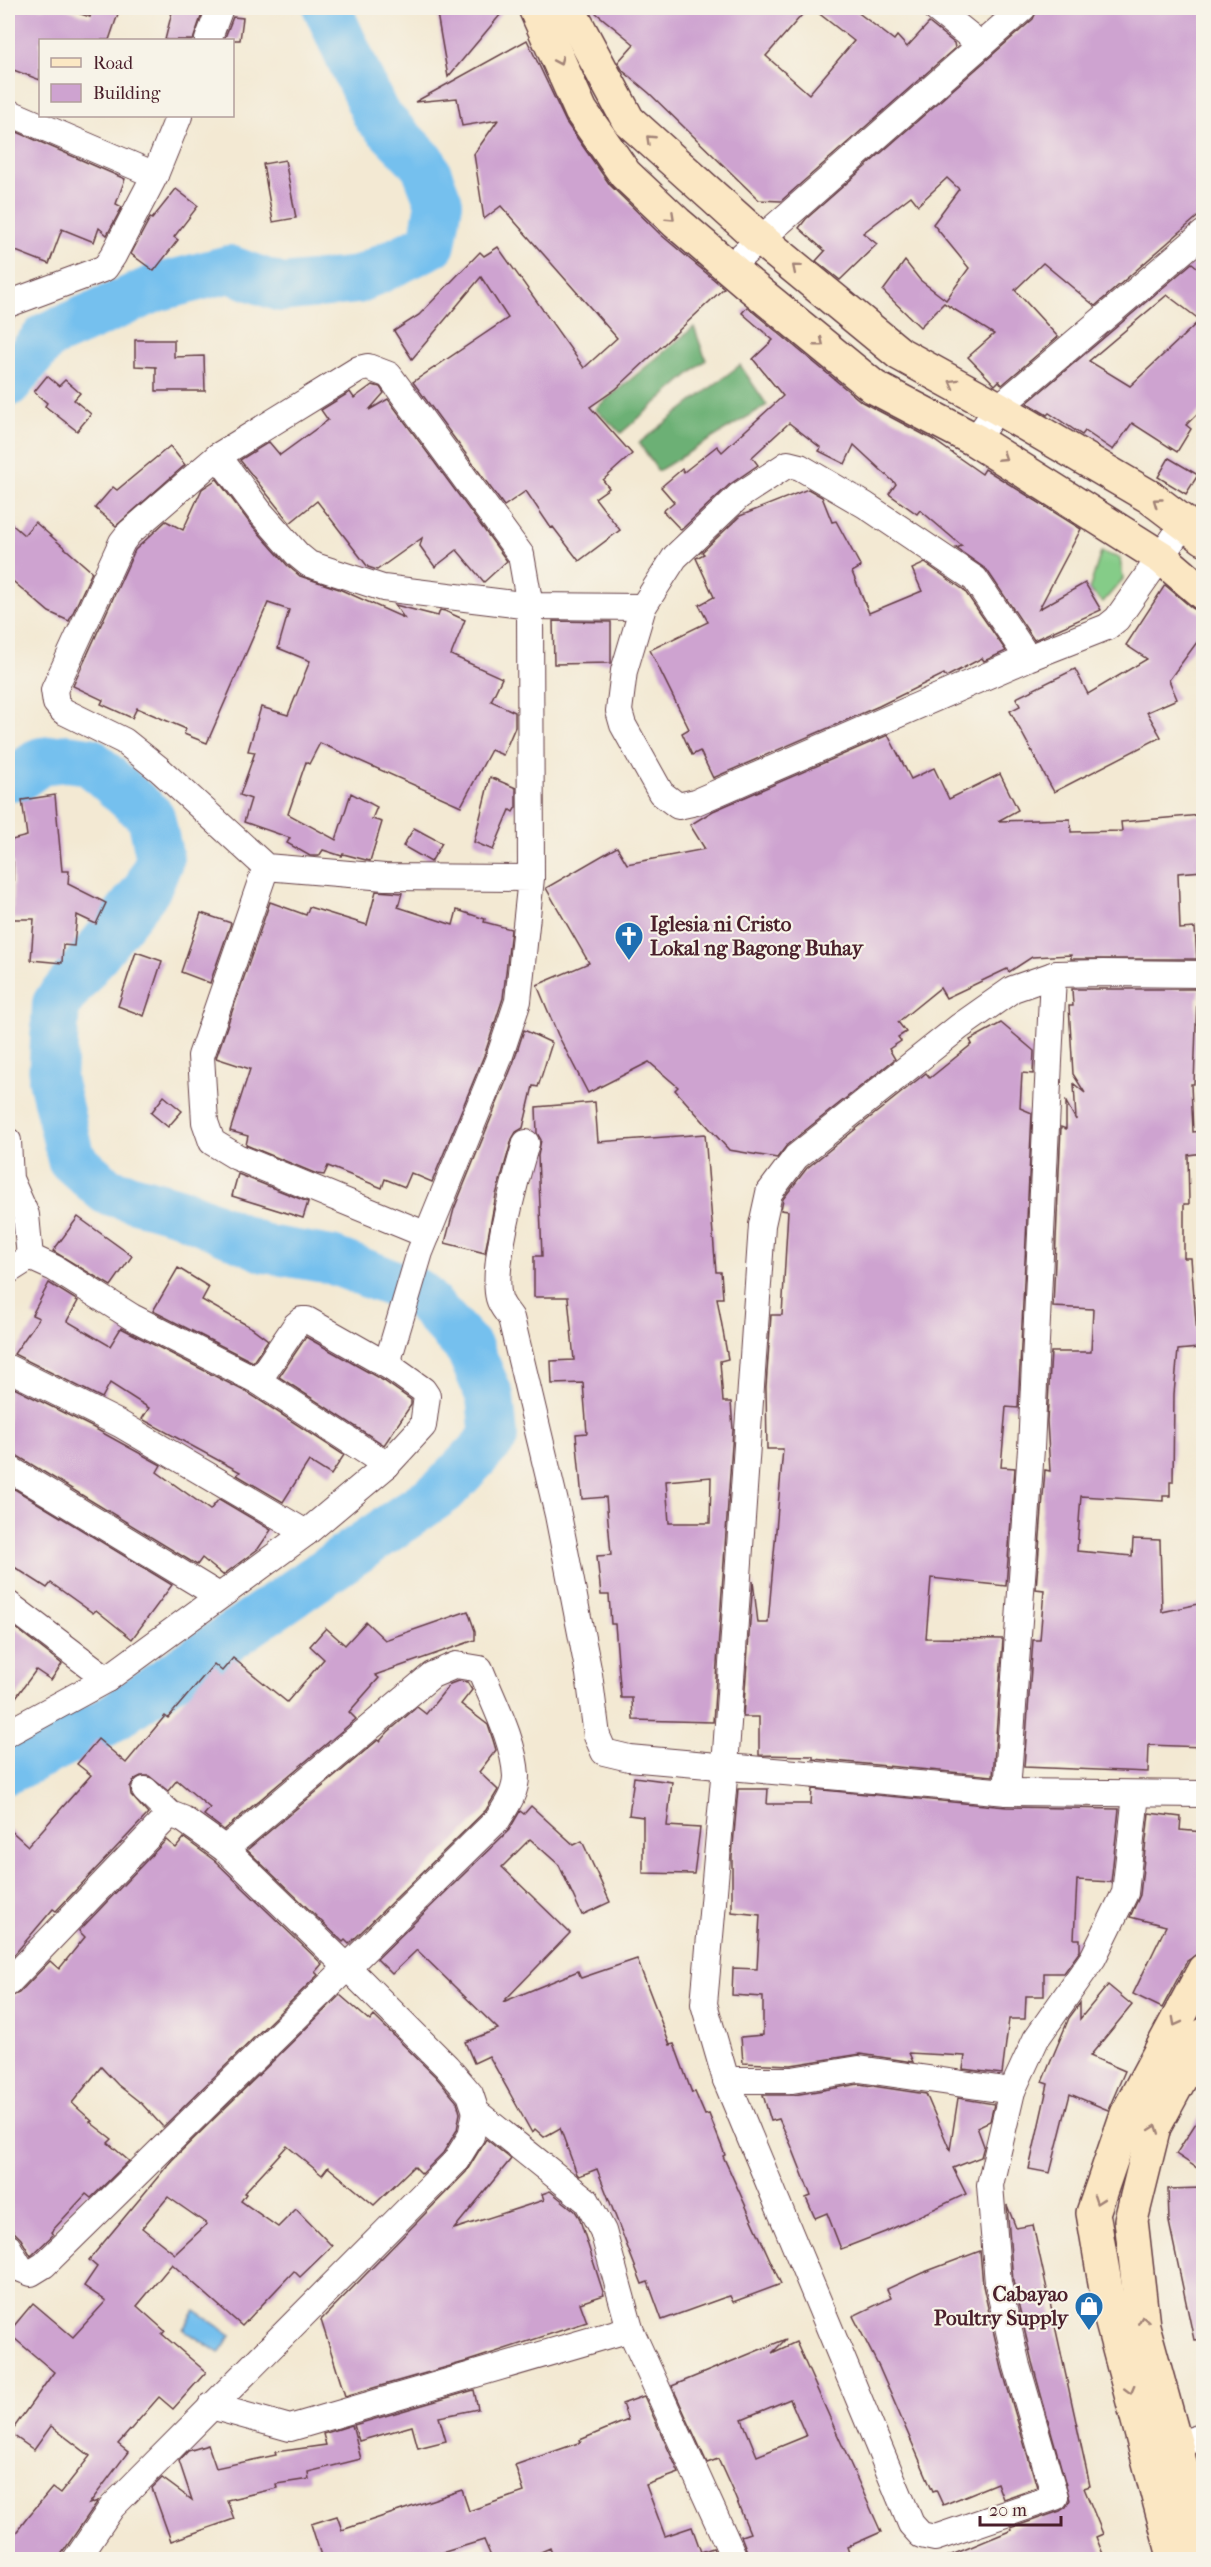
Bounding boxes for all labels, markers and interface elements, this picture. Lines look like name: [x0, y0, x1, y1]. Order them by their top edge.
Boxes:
legend: [39, 39, 234, 117]
text: Road: [93, 53, 133, 74]
one-way arrow: [551, 54, 563, 65]
text: Building: [93, 83, 161, 104]
one-way arrow: [646, 135, 656, 146]
one-way arrow: [664, 210, 675, 221]
one-way arrow: [792, 264, 803, 275]
one-way arrow: [813, 335, 824, 346]
one-way arrow: [948, 379, 959, 390]
one-way arrow: [996, 450, 1007, 461]
one-way arrow: [1153, 498, 1164, 509]
place label: Iglesia ni Cristo Lokal ng Bagong Buhay: [650, 912, 865, 960]
church icon: Iglesia ni Cristo Lokal ng Bagong Buhay: [613, 920, 645, 962]
one-way arrow: [1172, 2016, 1183, 2026]
one-way arrow: [1148, 2124, 1160, 2135]
one-way arrow: [1092, 2194, 1105, 2205]
place label: Cabayao Poultry Supply: [934, 2282, 1070, 2330]
shop icon: Cabayao Poultry Supply: [1073, 2290, 1105, 2332]
one-way arrow: [1137, 2315, 1149, 2324]
one-way arrow: [1123, 2384, 1135, 2395]
scale bar: [980, 2489, 1061, 2527]
text: 20 m: [989, 2500, 1027, 2521]

